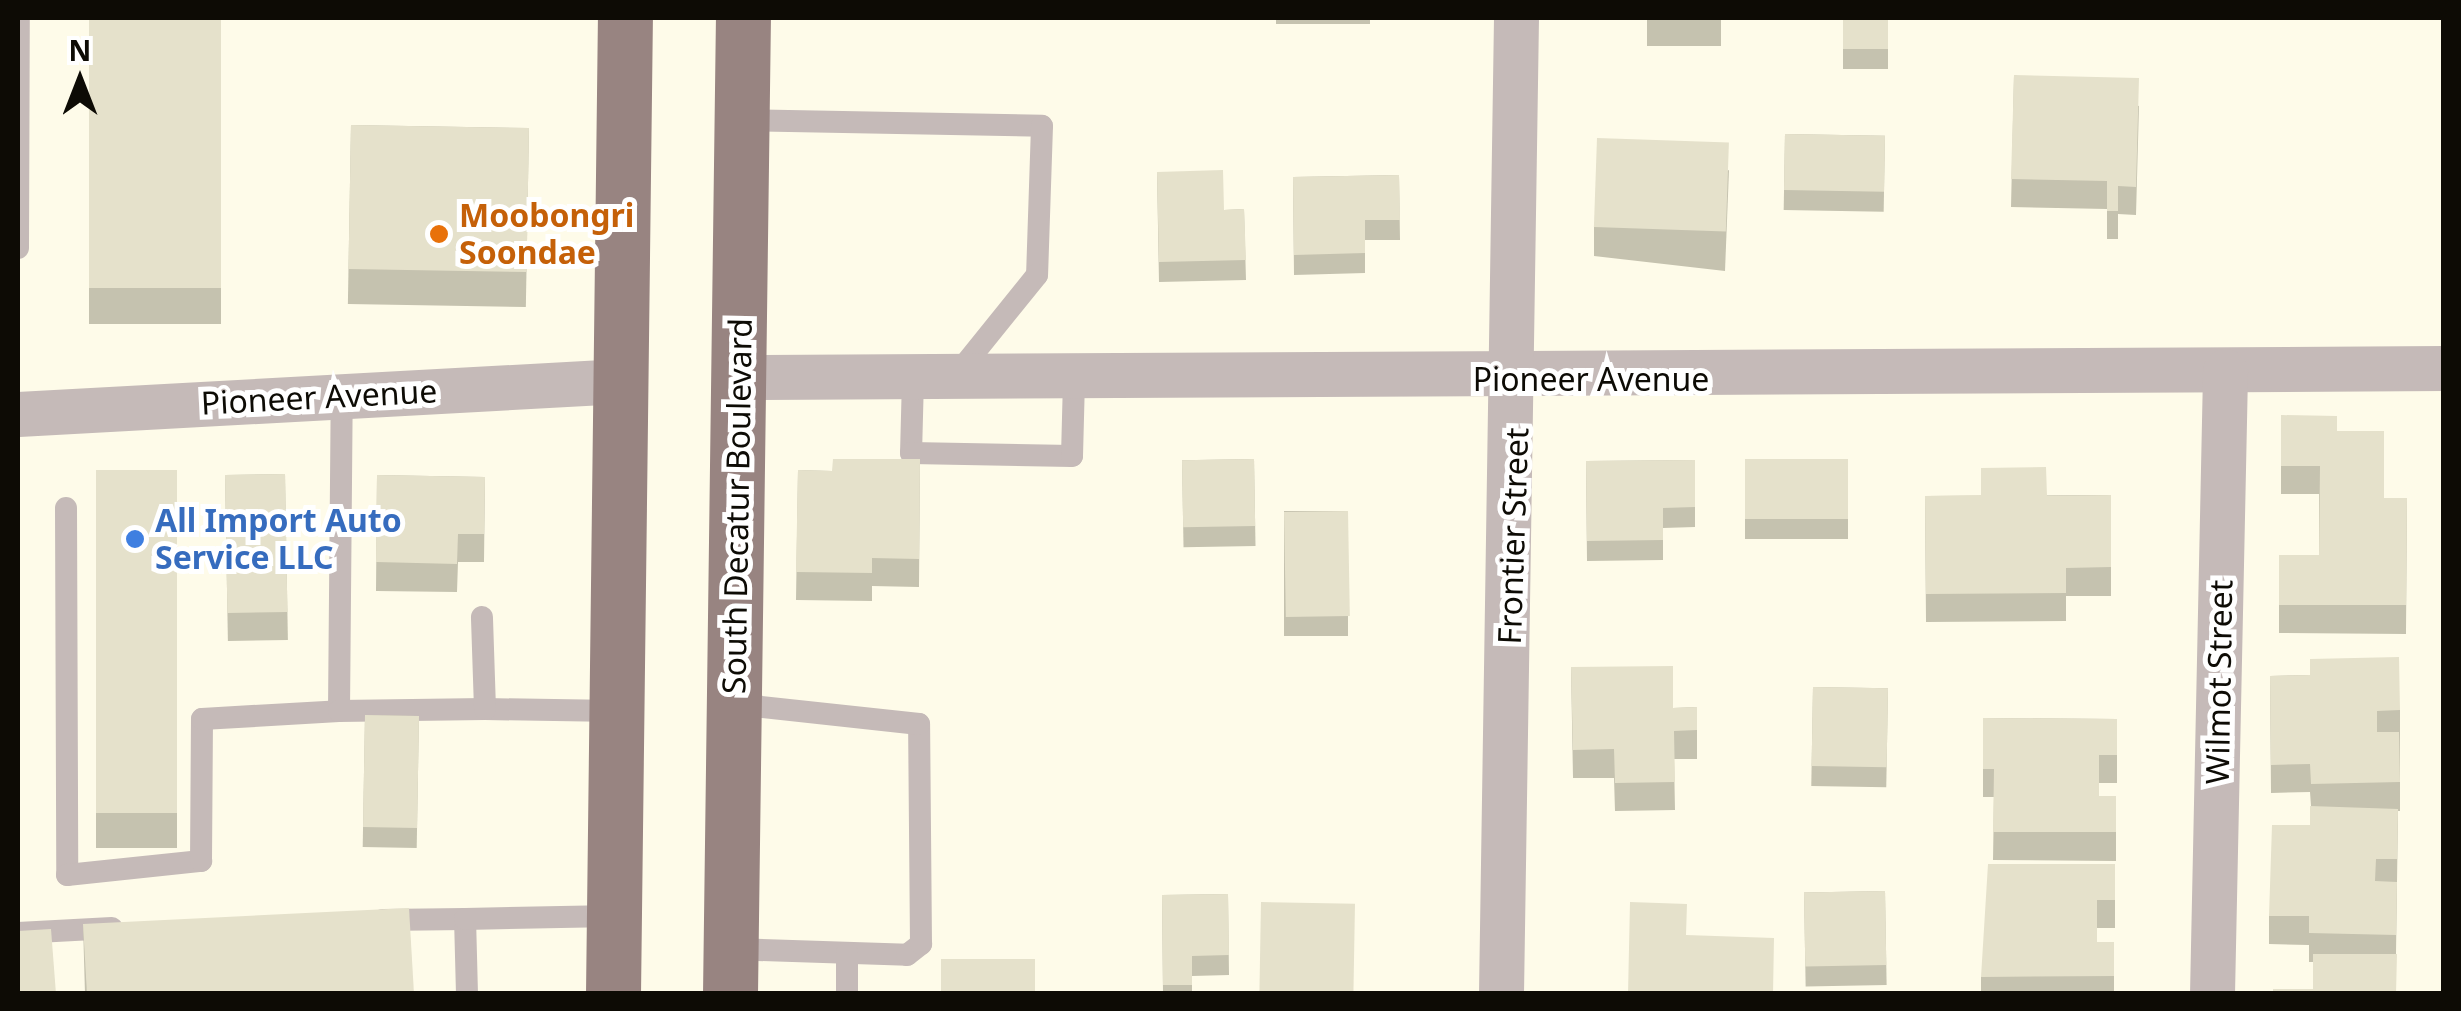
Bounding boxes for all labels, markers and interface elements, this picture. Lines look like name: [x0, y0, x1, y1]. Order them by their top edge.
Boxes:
north arrow: [30, 30, 130, 130]
text: N: [69, 31, 91, 69]
place label: Moobongri Soondae: [459, 197, 634, 272]
marker: Moobongri Soondae: [428, 223, 450, 245]
street label: South Decatur Boulevard: [715, 318, 759, 694]
street label: Pioneer Avenue: [1473, 360, 1709, 398]
street label: Pioneer Avenue: [200, 372, 438, 422]
street label: Frontier Street: [1490, 427, 1536, 645]
place label: All Import Auto Service LLC: [155, 502, 402, 577]
marker: All Import Auto Service LLC: [124, 528, 146, 550]
street label: Wilmot Street: [2198, 579, 2240, 785]

